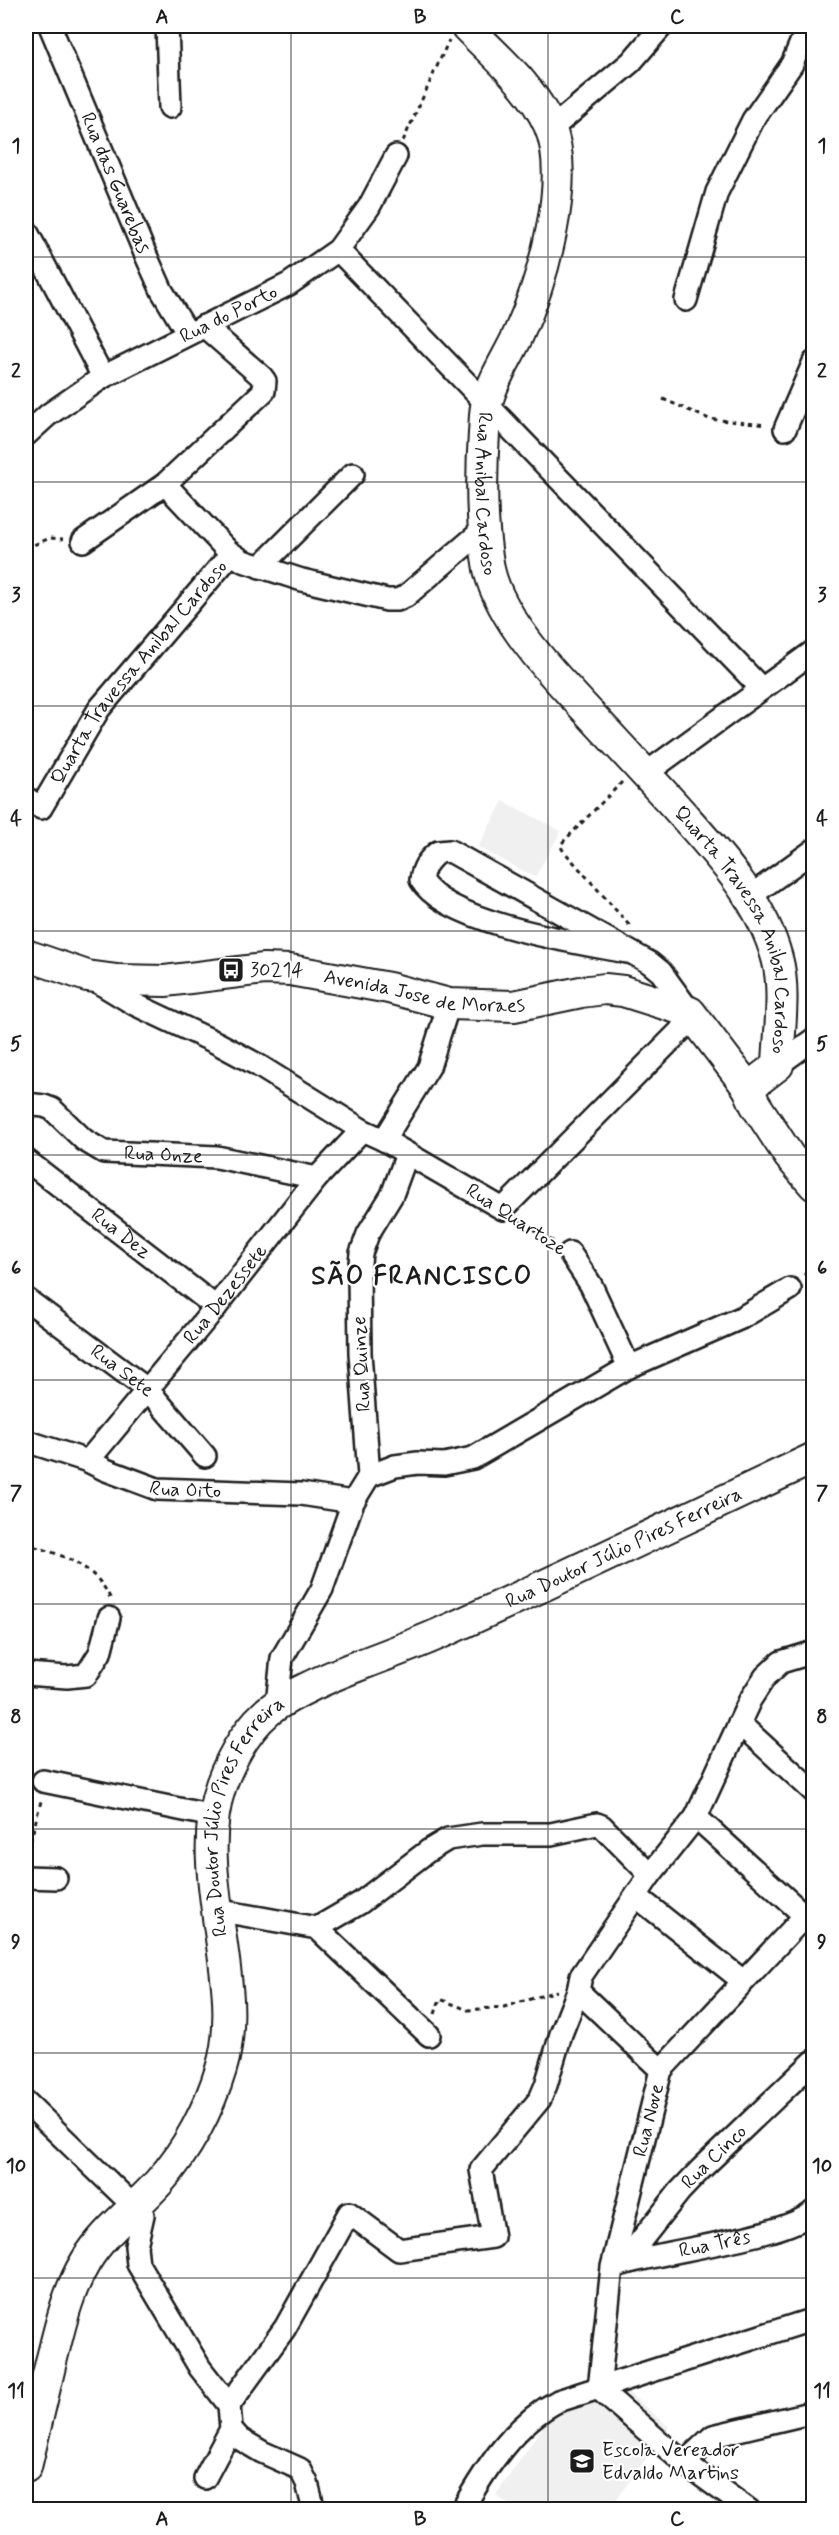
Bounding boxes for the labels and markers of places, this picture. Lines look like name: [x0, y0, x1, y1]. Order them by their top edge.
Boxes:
bus stop icon: 30214: [216, 955, 246, 985]
place label: 30214: [250, 957, 303, 984]
place label: Escola Vereador Edvaldo Martins: [602, 2437, 740, 2487]
school or university icon: Escola Vereador Edvaldo Martins: [567, 2446, 597, 2476]

